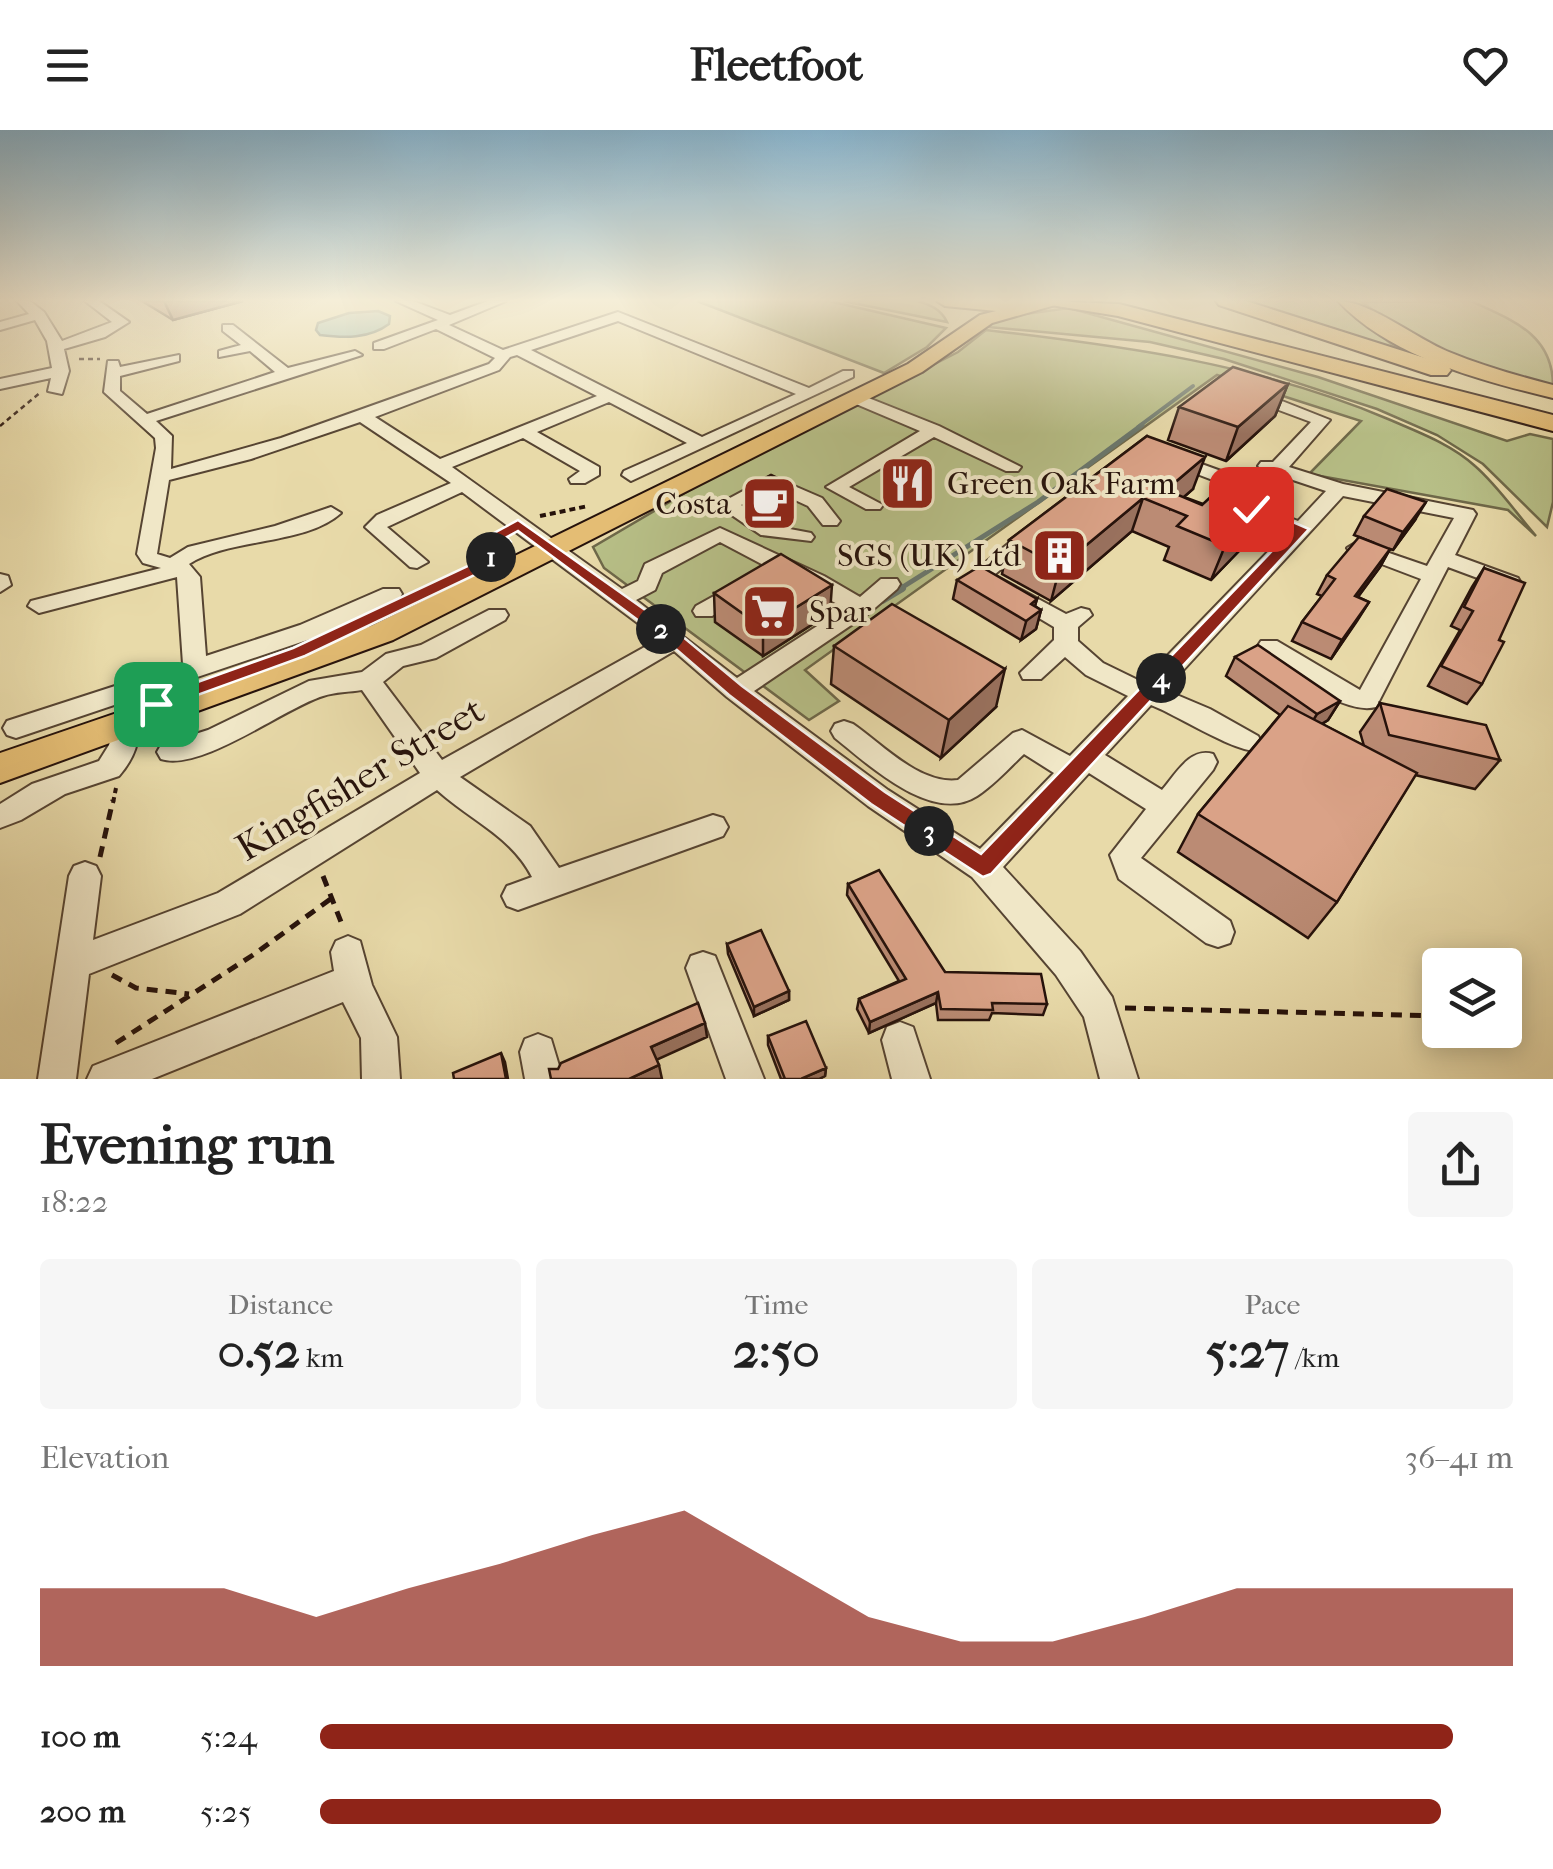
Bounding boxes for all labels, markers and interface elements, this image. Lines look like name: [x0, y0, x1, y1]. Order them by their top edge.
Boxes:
icon: menu: [40, 38, 95, 93]
icon: heart: [1458, 38, 1513, 93]
text: Fleetfoot: [690, 39, 863, 92]
restaurant icon: Green Oak Farm: [878, 453, 938, 513]
place label: Green Oak Farm: [947, 465, 1176, 502]
pin: [1209, 467, 1294, 552]
cafe icon: Costa: [740, 473, 800, 533]
icon: check: [1224, 482, 1279, 537]
place label: Costa: [655, 485, 732, 522]
building icon: SGS (UK) Ltd: [1030, 525, 1090, 585]
pin: 1: [466, 532, 516, 582]
place label: SGS (UK) Ltd: [837, 537, 1022, 574]
text: 1: [486, 540, 496, 573]
supermarket icon: Spar: [740, 581, 800, 641]
place label: Spar: [809, 593, 872, 630]
pin: 2: [636, 604, 686, 654]
text: 2: [654, 612, 668, 645]
pin: 4: [1136, 653, 1186, 703]
text: 4: [1153, 661, 1169, 694]
pin: [114, 662, 199, 747]
icon: arrive: [129, 677, 184, 732]
street label: Kingfisher Street: [228, 687, 492, 871]
pin: 3: [904, 806, 954, 856]
text: 3: [923, 814, 935, 847]
map controls: [1422, 948, 1522, 1048]
button: layers: [1422, 948, 1522, 1048]
button: share: [1408, 1112, 1513, 1217]
text: Evening run: [40, 1113, 334, 1177]
text: 18:22: [40, 1183, 108, 1220]
text: Distance: [228, 1288, 333, 1321]
text: Time: [745, 1288, 808, 1321]
text: Pace: [1245, 1288, 1300, 1321]
text: 0.52: [217, 1321, 300, 1380]
text: 2:50: [733, 1321, 820, 1380]
text: 5:27: [1205, 1321, 1289, 1380]
text: km: [300, 1341, 344, 1374]
text: /km: [1289, 1341, 1340, 1374]
text: Elevation: [40, 1439, 169, 1476]
text: 36–41 m: [1405, 1439, 1513, 1476]
text: 100 m: [40, 1718, 120, 1755]
text: 5:24: [200, 1718, 257, 1755]
text: 200 m: [40, 1793, 125, 1830]
text: 5:25: [200, 1793, 252, 1830]

